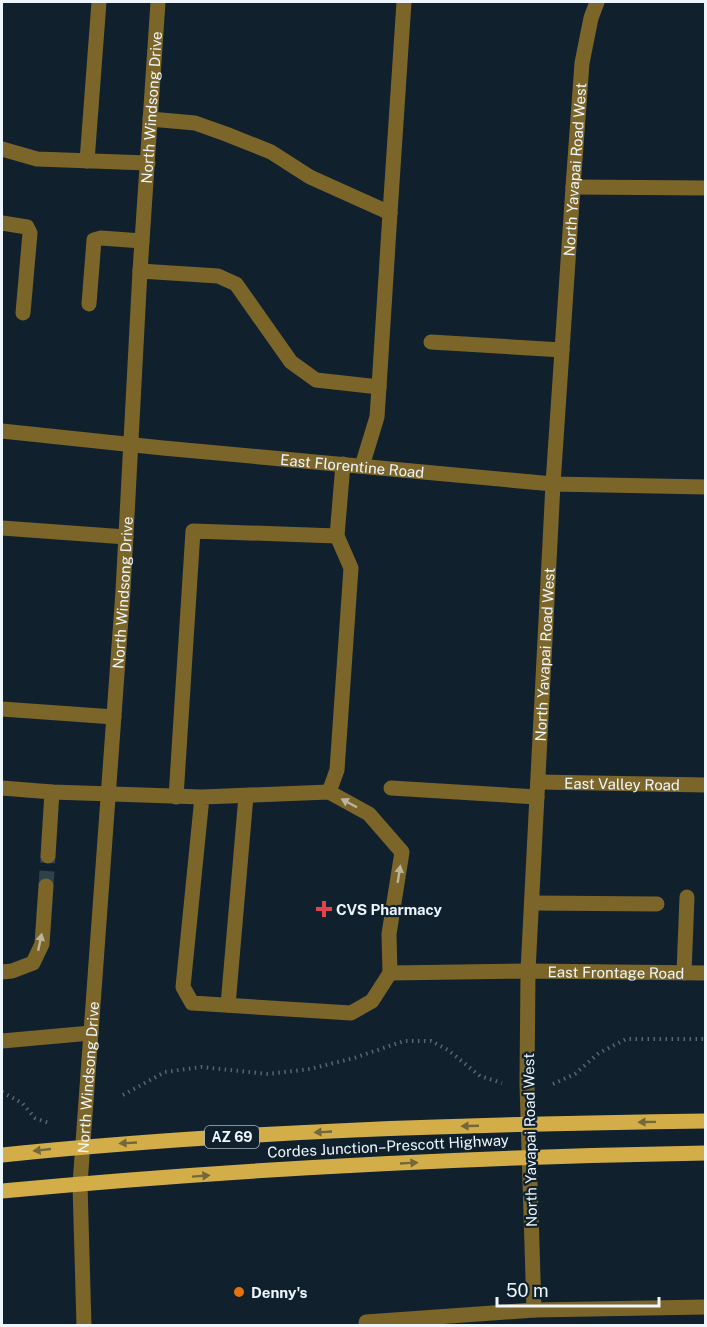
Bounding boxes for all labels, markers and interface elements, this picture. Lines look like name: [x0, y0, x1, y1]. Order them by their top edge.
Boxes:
street label: North Windsong Drive: [137, 31, 165, 184]
street label: North Yavapai Road West: [560, 82, 589, 257]
street label: East Florentine Road: [280, 450, 425, 481]
street label: North Windsong Drive: [109, 516, 135, 669]
street label: North Yavapai Road West: [531, 567, 557, 742]
street label: East Valley Road: [564, 774, 680, 793]
one-way arrow: [341, 798, 358, 808]
one-way arrow: [394, 864, 403, 883]
place label: CVS Pharmacy: [336, 901, 443, 918]
marker: CVS Pharmacy: [317, 902, 331, 916]
one-way arrow: [36, 932, 45, 951]
street label: East Frontage Road: [548, 963, 684, 981]
street label: North Windsong Drive: [74, 1001, 102, 1154]
street label: North Yavapai Road West: [520, 1053, 540, 1227]
one-way arrow: [638, 1117, 657, 1127]
one-way arrow: [461, 1121, 480, 1130]
road number: AZ 69: [205, 1126, 259, 1148]
one-way arrow: [313, 1127, 332, 1136]
street label: Cordes Junction–Prescott Highway: [267, 1131, 509, 1161]
one-way arrow: [118, 1138, 137, 1147]
one-way arrow: [32, 1146, 51, 1155]
one-way arrow: [399, 1158, 418, 1168]
one-way arrow: [191, 1171, 210, 1181]
scale bar: [497, 1270, 659, 1308]
text: 50 m: [506, 1280, 549, 1301]
place label: Denny's: [251, 1284, 307, 1301]
marker: Denny's: [232, 1285, 246, 1299]

